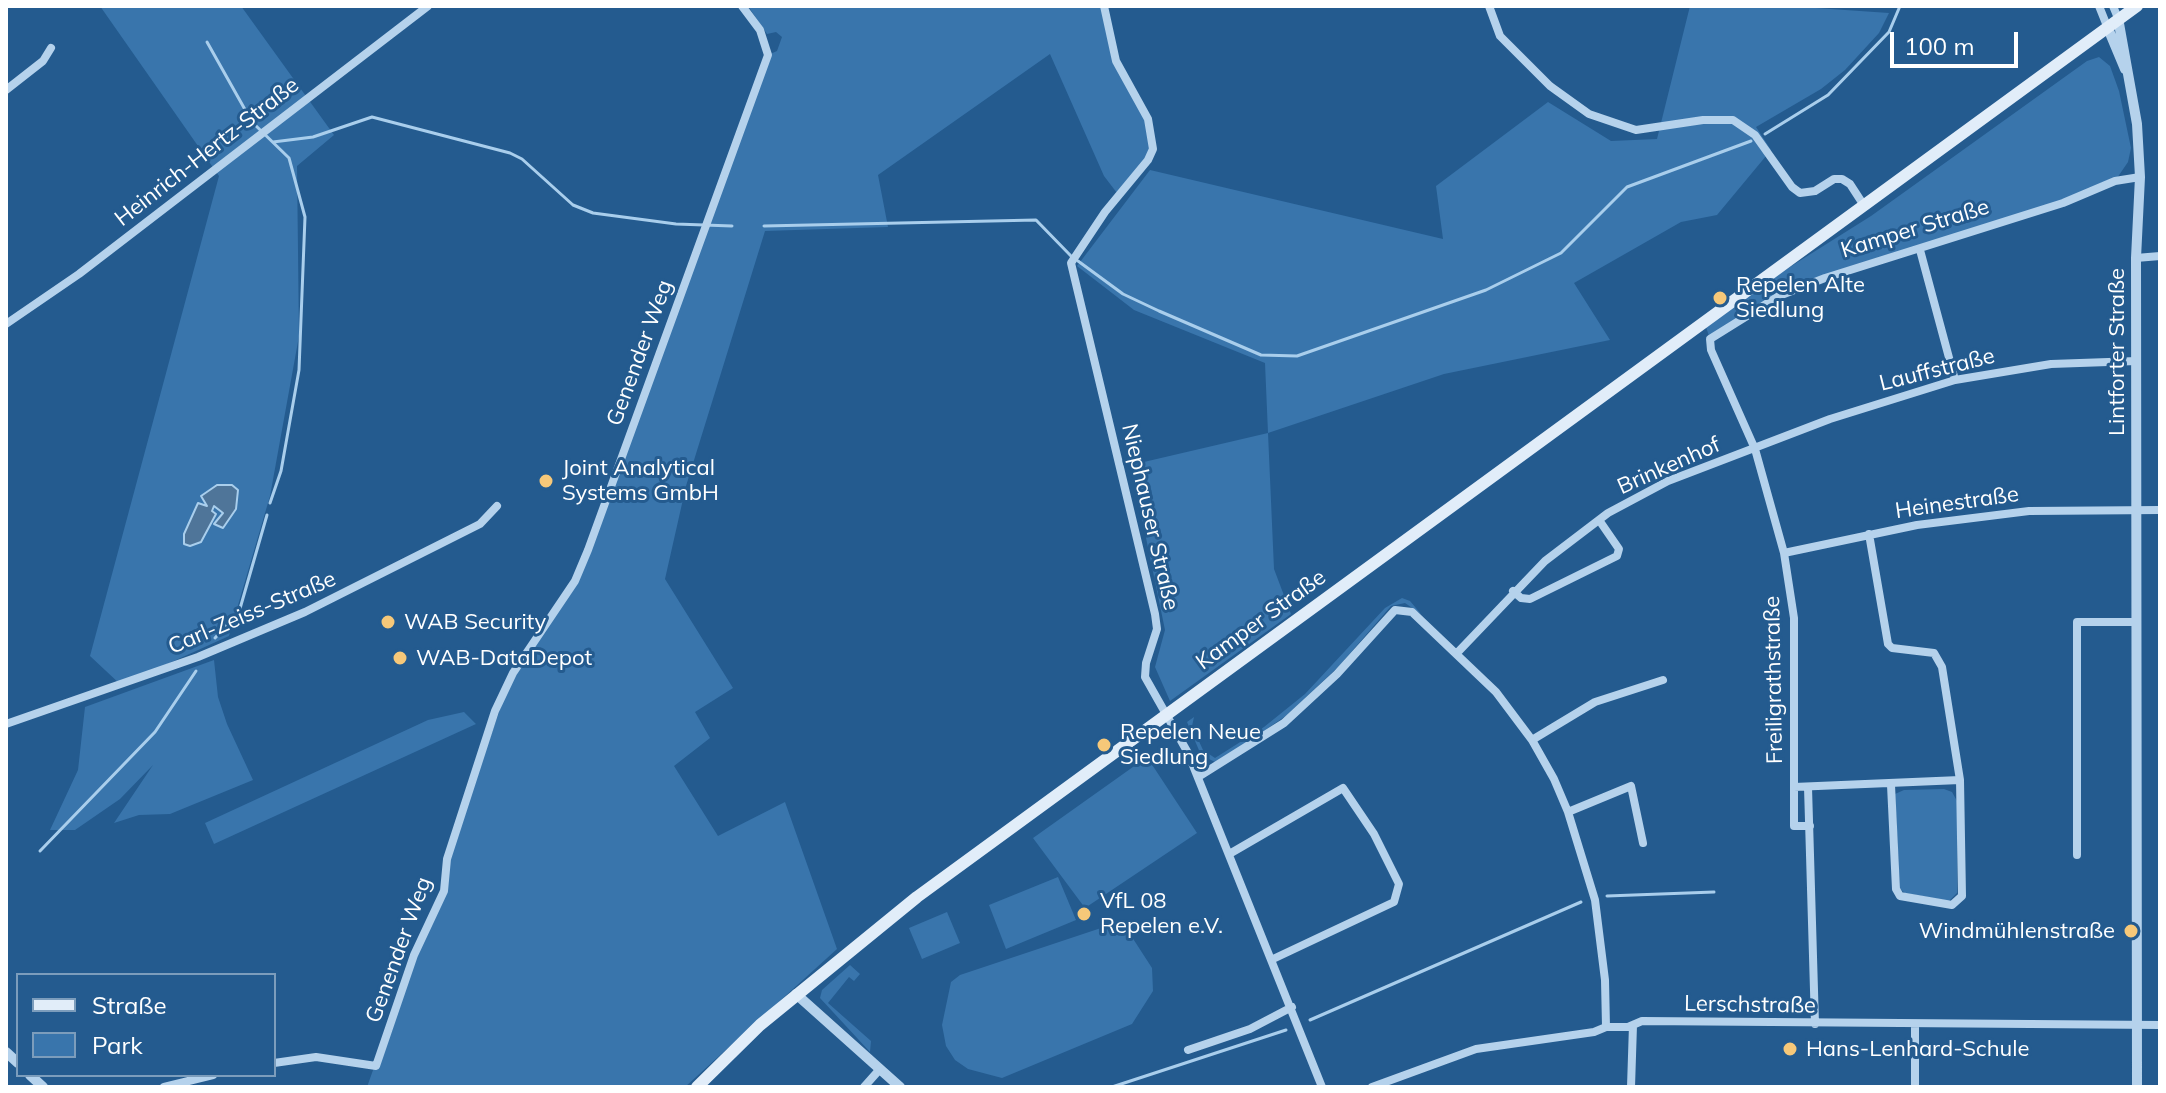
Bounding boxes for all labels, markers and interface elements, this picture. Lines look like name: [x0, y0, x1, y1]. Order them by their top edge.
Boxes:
scale bar: [1894, 16, 2022, 66]
text: 100 m: [1904, 31, 1975, 61]
street label: Heinrich-Hertz-Straße: [110, 72, 304, 232]
street label: Kamper Straße: [1838, 194, 1992, 264]
street label: Lintforter Straße: [2104, 268, 2130, 436]
place label: Repelen Alte Siedlung: [1736, 272, 1865, 324]
street label: Genender Weg: [601, 277, 679, 429]
marker: Repelen Alte Siedlung: [1711, 289, 1729, 307]
street label: Lauffstraße: [1877, 343, 1997, 397]
street label: Niephauser Straße: [1116, 421, 1184, 613]
street label: Brinkenhof: [1613, 432, 1725, 500]
place label: Joint Analytical Systems GmbH: [562, 455, 719, 506]
marker: Joint Analytical Systems GmbH: [537, 472, 555, 490]
street label: Heinestraße: [1894, 481, 2020, 525]
street label: Kamper Straße: [1191, 564, 1331, 676]
street label: Carl-Zeiss-Straße: [164, 566, 340, 660]
street label: Freiligrathstraße: [1759, 596, 1789, 764]
place label: WAB Security: [404, 609, 546, 635]
marker: WAB Security: [379, 613, 397, 631]
place label: WAB-DataDepot: [416, 645, 592, 671]
marker: WAB-DataDepot: [391, 649, 409, 667]
place label: Repelen Neue Siedlung: [1120, 719, 1261, 770]
marker: Repelen Neue Siedlung: [1095, 736, 1113, 754]
street label: Genender Weg: [360, 874, 438, 1026]
place label: VfL 08 Repelen e.V.: [1100, 888, 1223, 940]
marker: VfL 08 Repelen e.V.: [1075, 905, 1093, 923]
place label: Windmühlenstraße: [1919, 918, 2115, 944]
marker: Windmühlenstraße: [2122, 922, 2140, 940]
legend: [16, 973, 276, 1077]
text: Straße: [92, 990, 167, 1020]
street label: Lerschstraße: [1684, 991, 1816, 1019]
text: Park: [92, 1030, 143, 1060]
place label: Hans-Lenhard-Schule: [1806, 1036, 2030, 1062]
marker: Hans-Lenhard-Schule: [1781, 1040, 1799, 1058]

